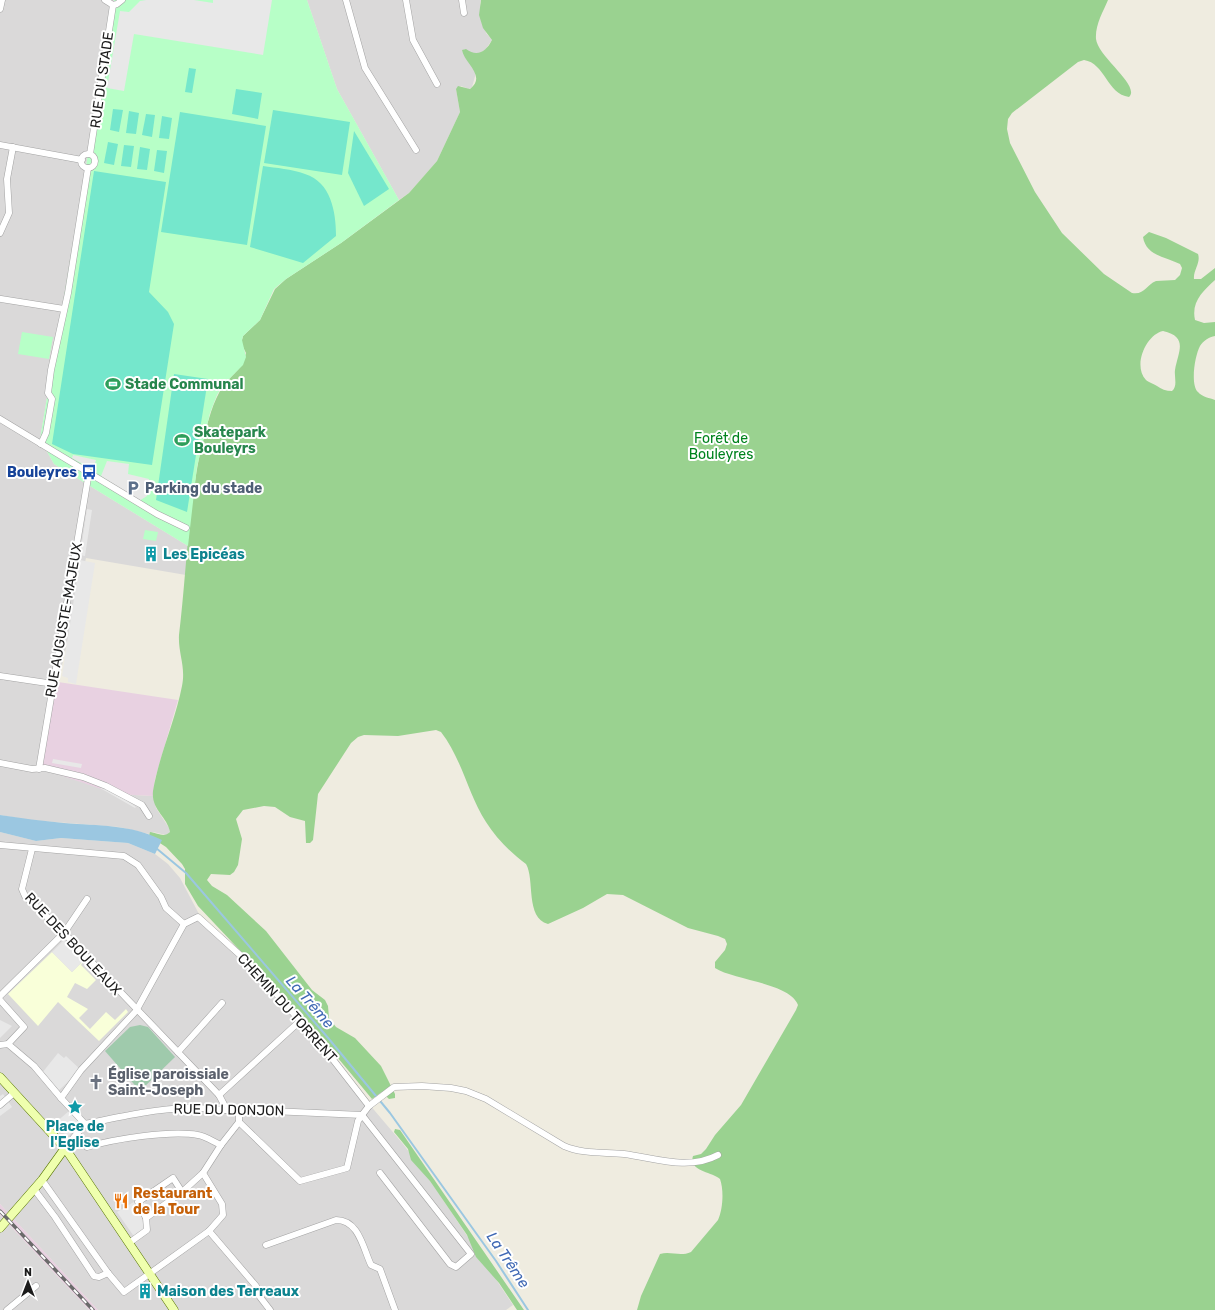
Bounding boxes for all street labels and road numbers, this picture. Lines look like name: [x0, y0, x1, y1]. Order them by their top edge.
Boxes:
street label: RUE DU STADE: [87, 31, 117, 129]
street label: RUE AUGUSTE-MAJEUX: [42, 541, 86, 699]
street label: RUE DES BOULEAUX: [21, 889, 125, 999]
street label: CHEMIN DU TORRENT: [234, 950, 340, 1066]
street label: RUE DU DONJON: [173, 1101, 285, 1119]

